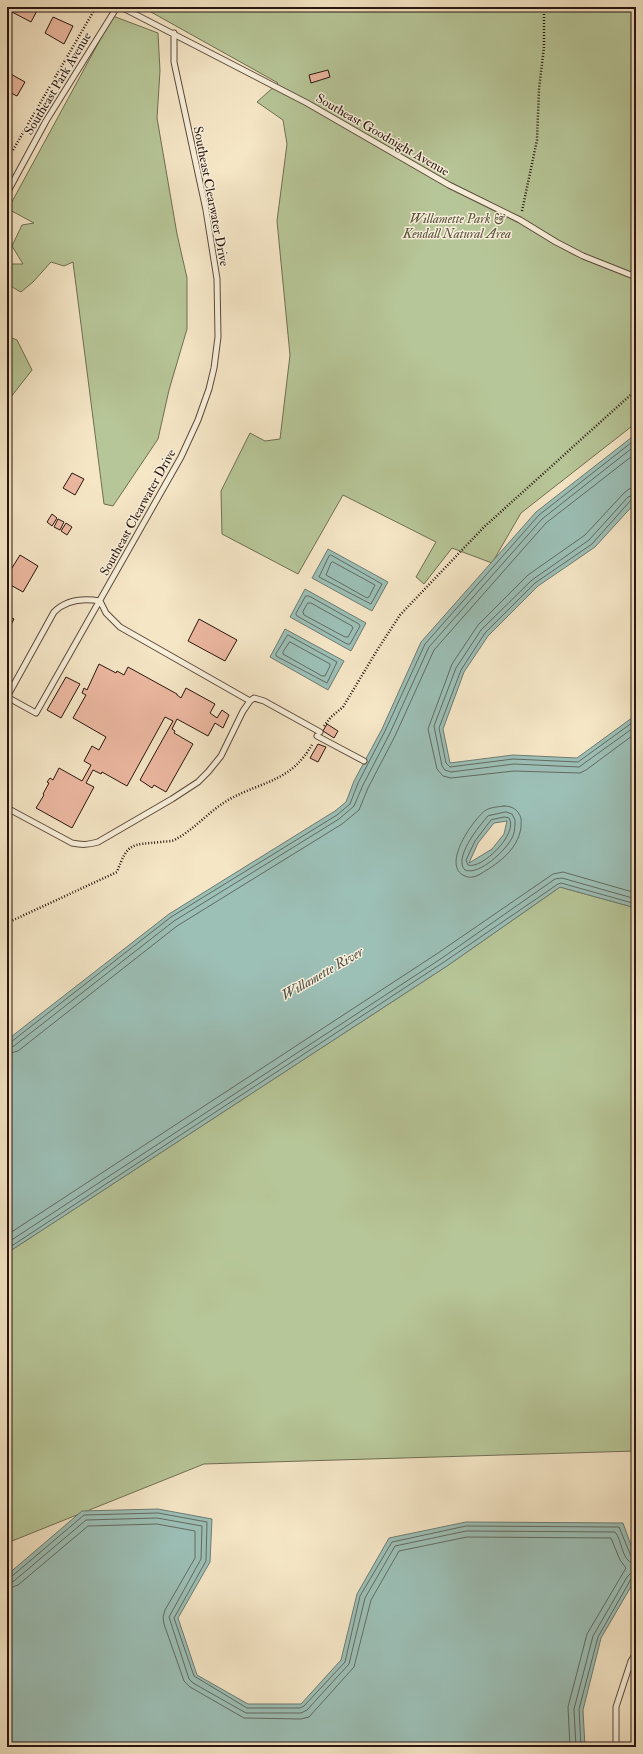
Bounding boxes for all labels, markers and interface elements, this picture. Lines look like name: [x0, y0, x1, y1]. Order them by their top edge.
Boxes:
street label: Southeast Park Avenue: [21, 29, 95, 138]
street label: Southeast Goodnight Avenue: [313, 90, 452, 180]
street label: Southeast Clearwater Drive: [190, 125, 233, 268]
park label: Willamette Park & Kendall Natural Area: [402, 211, 511, 242]
street label: Southeast Clearwater Drive: [96, 446, 180, 579]
water label: Willamette River: [278, 943, 367, 1004]

